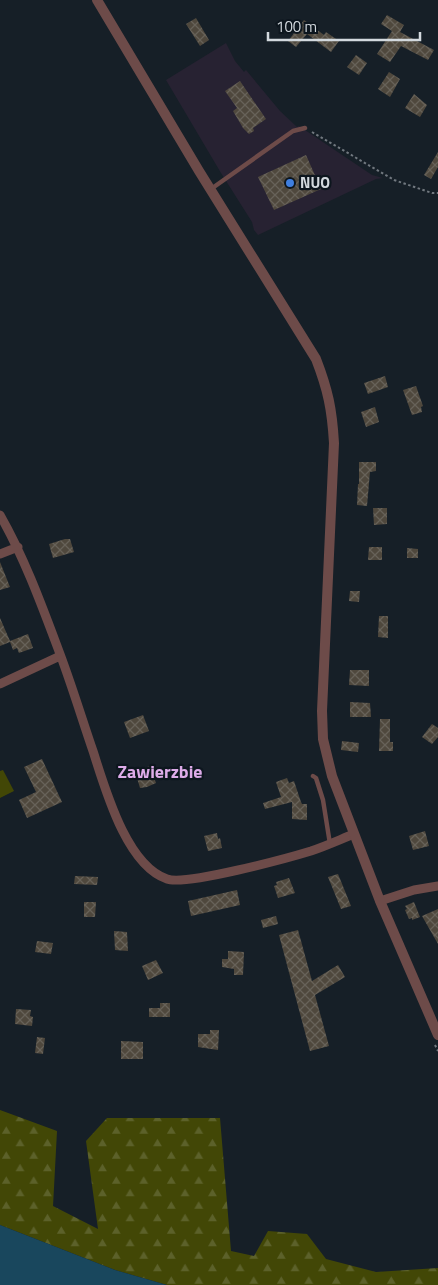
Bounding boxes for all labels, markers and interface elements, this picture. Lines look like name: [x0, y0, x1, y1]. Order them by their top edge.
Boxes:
scale bar: [268, 10, 420, 42]
text: 100 m: [276, 15, 317, 38]
place label: NUO: [300, 171, 330, 194]
marker: NUO: [284, 177, 296, 189]
district label: Zawierzbie: [118, 758, 202, 785]

